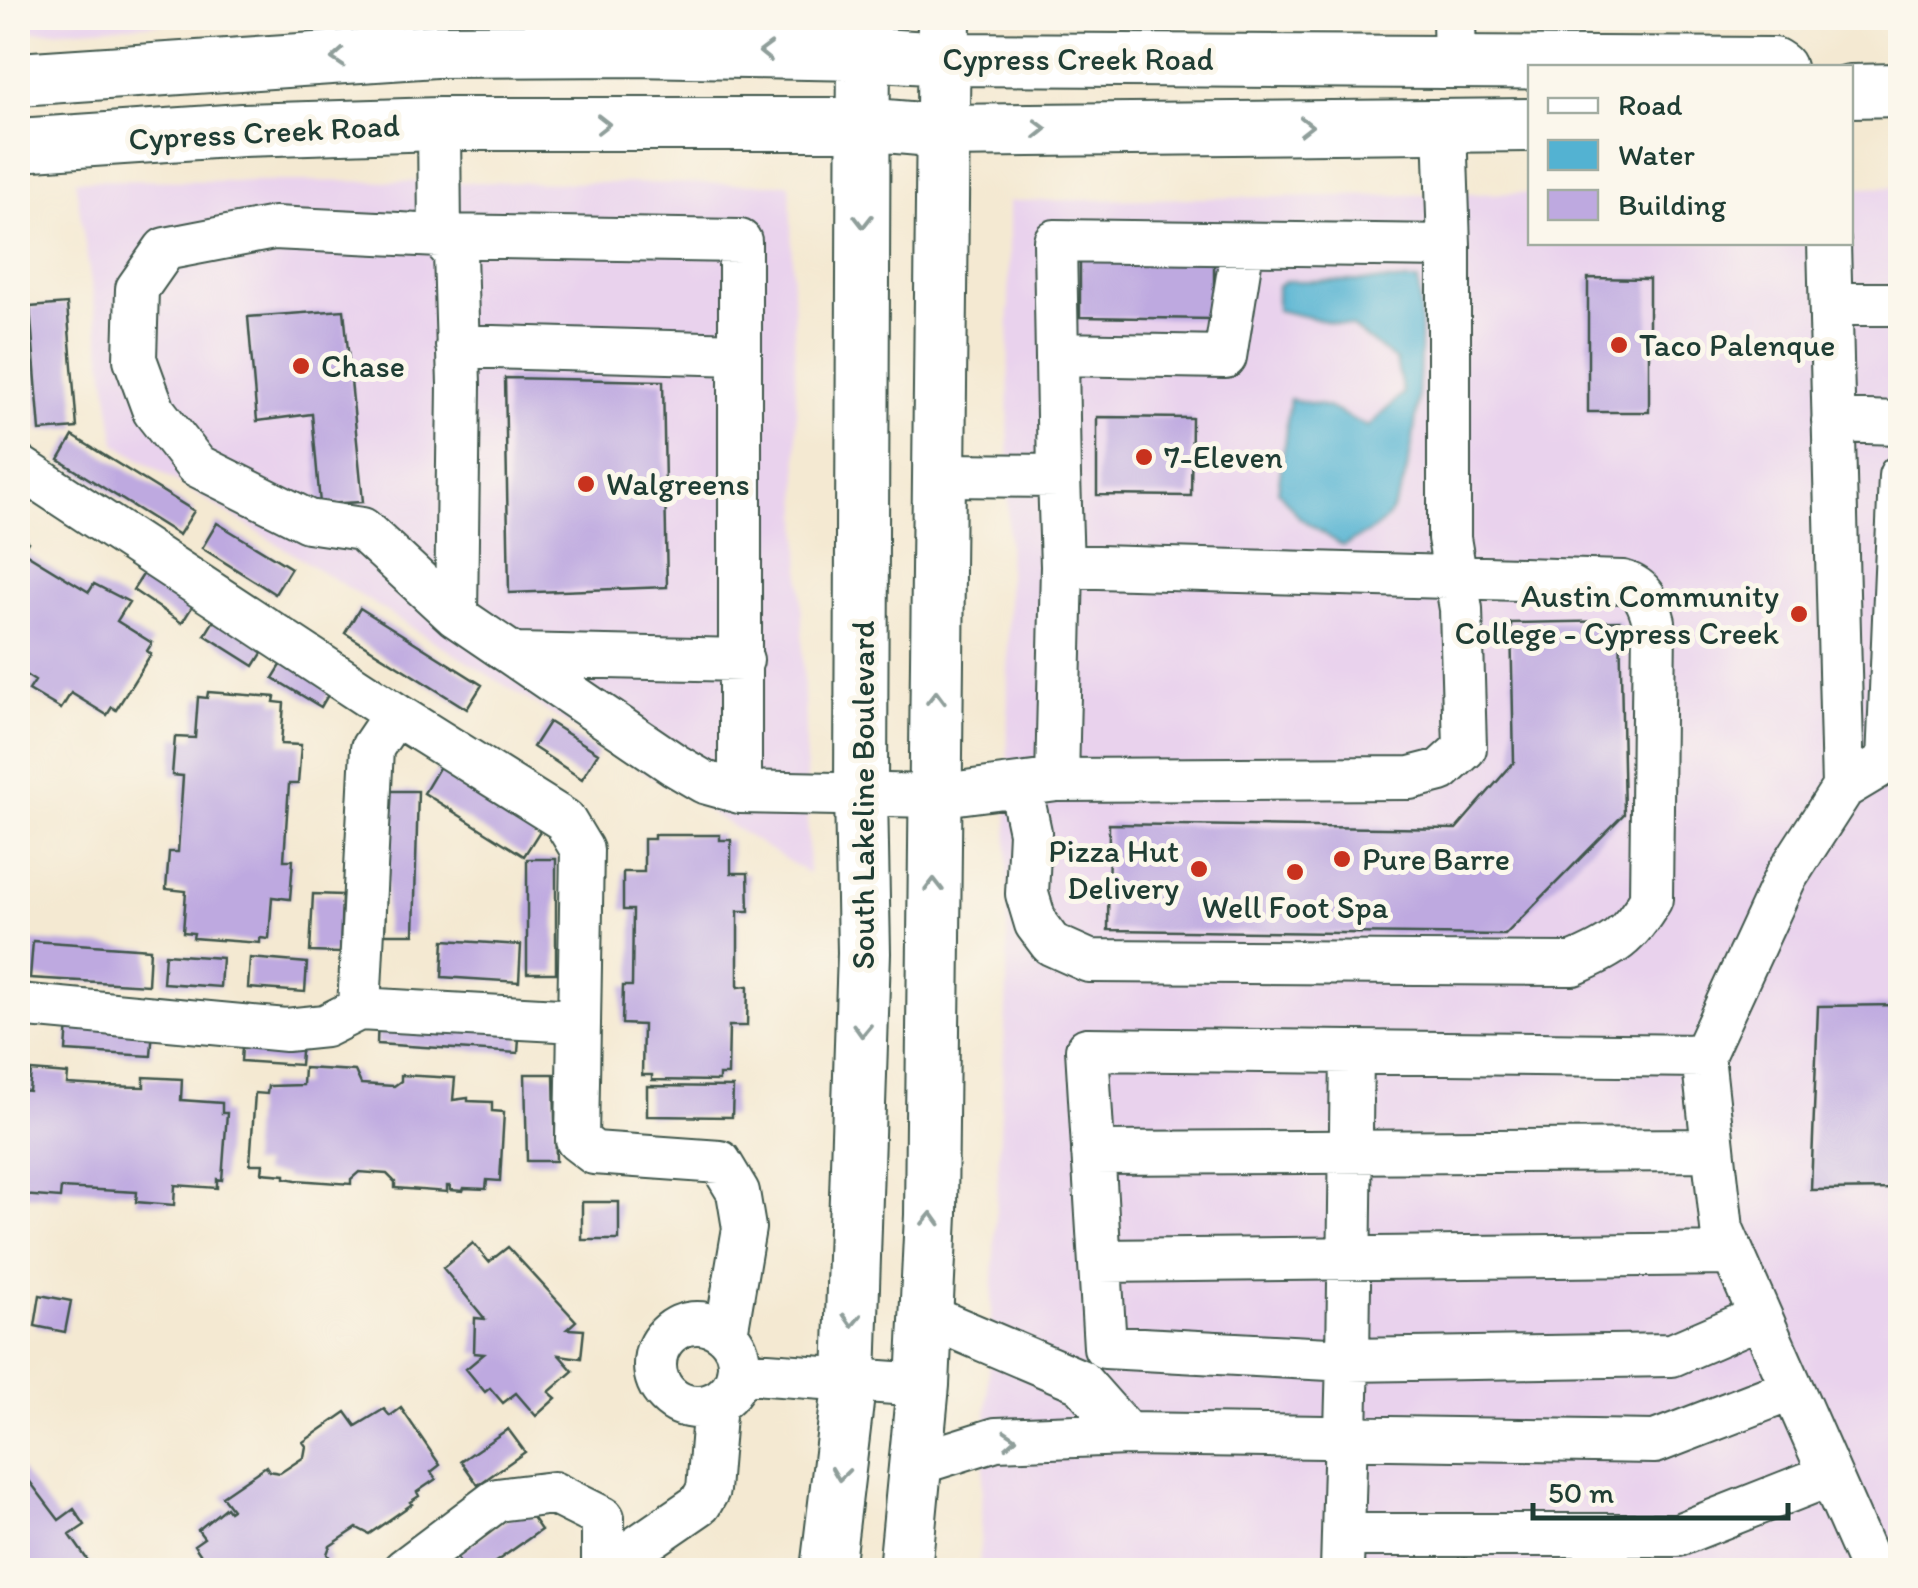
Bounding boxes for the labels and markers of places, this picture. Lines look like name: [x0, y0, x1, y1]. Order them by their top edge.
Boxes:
place label: Taco Palenque: [1639, 326, 1836, 364]
marker: Taco Palenque: [1608, 334, 1630, 356]
place label: Chase: [321, 347, 405, 385]
marker: Chase: [290, 355, 312, 377]
place label: 7-Eleven: [1164, 438, 1283, 476]
marker: 7-Eleven: [1133, 446, 1155, 468]
place label: Walgreens: [606, 465, 750, 503]
marker: Walgreens: [575, 473, 597, 495]
place label: Austin Community College - Cypress Creek: [1455, 577, 1779, 652]
marker: Austin Community College - Cypress Creek: [1788, 603, 1810, 625]
place label: Pizza Hut Delivery: [1048, 832, 1179, 907]
place label: Pure Barre: [1362, 840, 1510, 878]
marker: Pure Barre: [1331, 848, 1353, 870]
marker: Pizza Hut Delivery: [1188, 858, 1210, 880]
marker: Well Foot Spa: [1284, 861, 1306, 883]
place label: Well Foot Spa: [1202, 888, 1389, 926]

